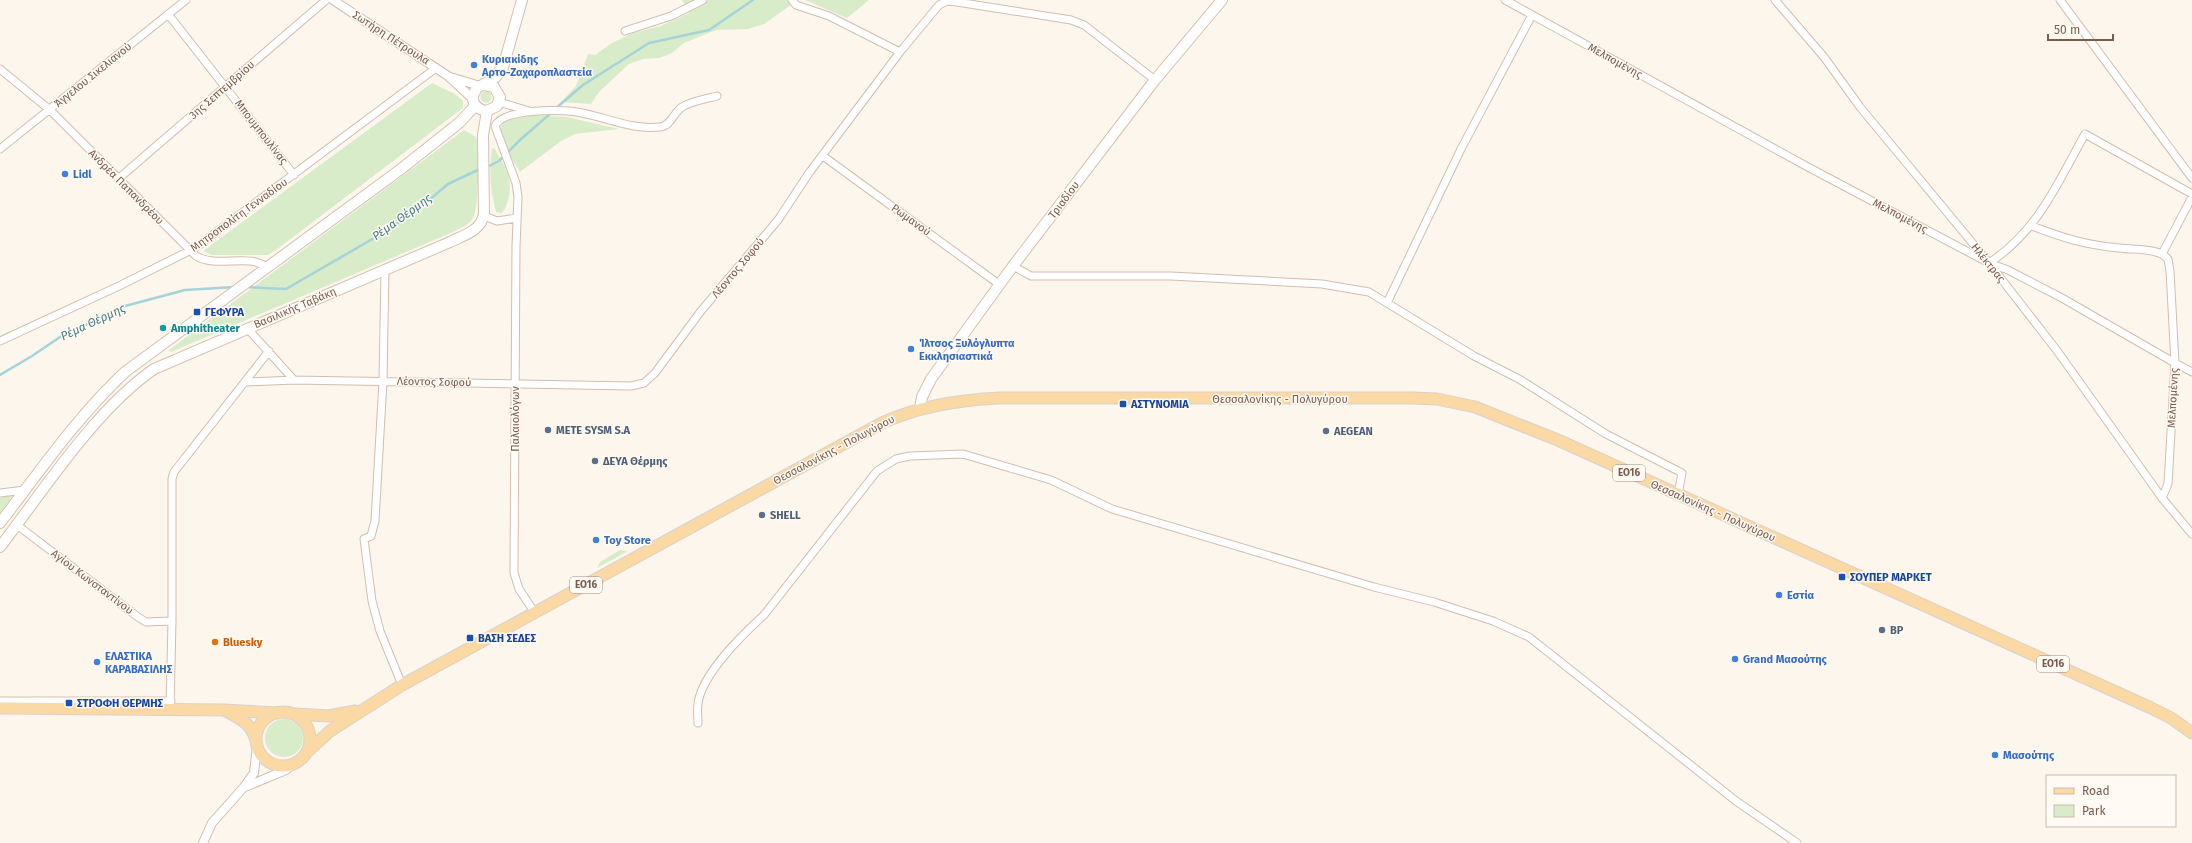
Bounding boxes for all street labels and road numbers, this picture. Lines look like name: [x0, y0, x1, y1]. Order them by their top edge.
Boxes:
street label: Σωτήρη Πέτρουλα: [350, 8, 432, 68]
street label: Άγγελου Σικελιανού: [52, 40, 134, 110]
street label: Μελπομένης: [1585, 41, 1645, 81]
street label: 3ης Σεπτεμβρίου: [187, 58, 257, 122]
street label: Μπουμπουλίνας: [232, 97, 290, 167]
street label: Ανδρέα Παπανδρέου: [86, 147, 166, 227]
street label: Μητροπολίτη Γενναδίου: [188, 175, 290, 255]
street label: Τριαδίου: [1046, 179, 1082, 221]
street label: Μελπομένης: [1870, 196, 1930, 236]
street label: Ρωμανού: [889, 201, 933, 239]
street label: Λέοντος Σοφού: [709, 235, 767, 301]
street label: Ηλέκτρας: [1968, 241, 2008, 285]
street label: Βασιλικής Ταβάκη: [252, 285, 338, 331]
street label: Μελπομένης: [2165, 368, 2181, 428]
street label: Λέοντος Σοφού: [397, 375, 471, 389]
street label: Παλαιολόγων: [509, 385, 522, 452]
street label: Θεσσαλονίκης - Πολυγύρου: [1212, 393, 1348, 406]
street label: Θεσσαλονίκης - Πολυγύρου: [771, 412, 897, 488]
road number: ΕΟ16: [1613, 465, 1645, 481]
street label: Θεσσαλονίκης - Πολυγύρου: [1648, 478, 1778, 544]
street label: Αγίου Κωνσταντίνου: [48, 547, 136, 617]
road number: ΕΟ16: [570, 577, 602, 593]
road number: ΕΟ16: [2037, 656, 2069, 672]

